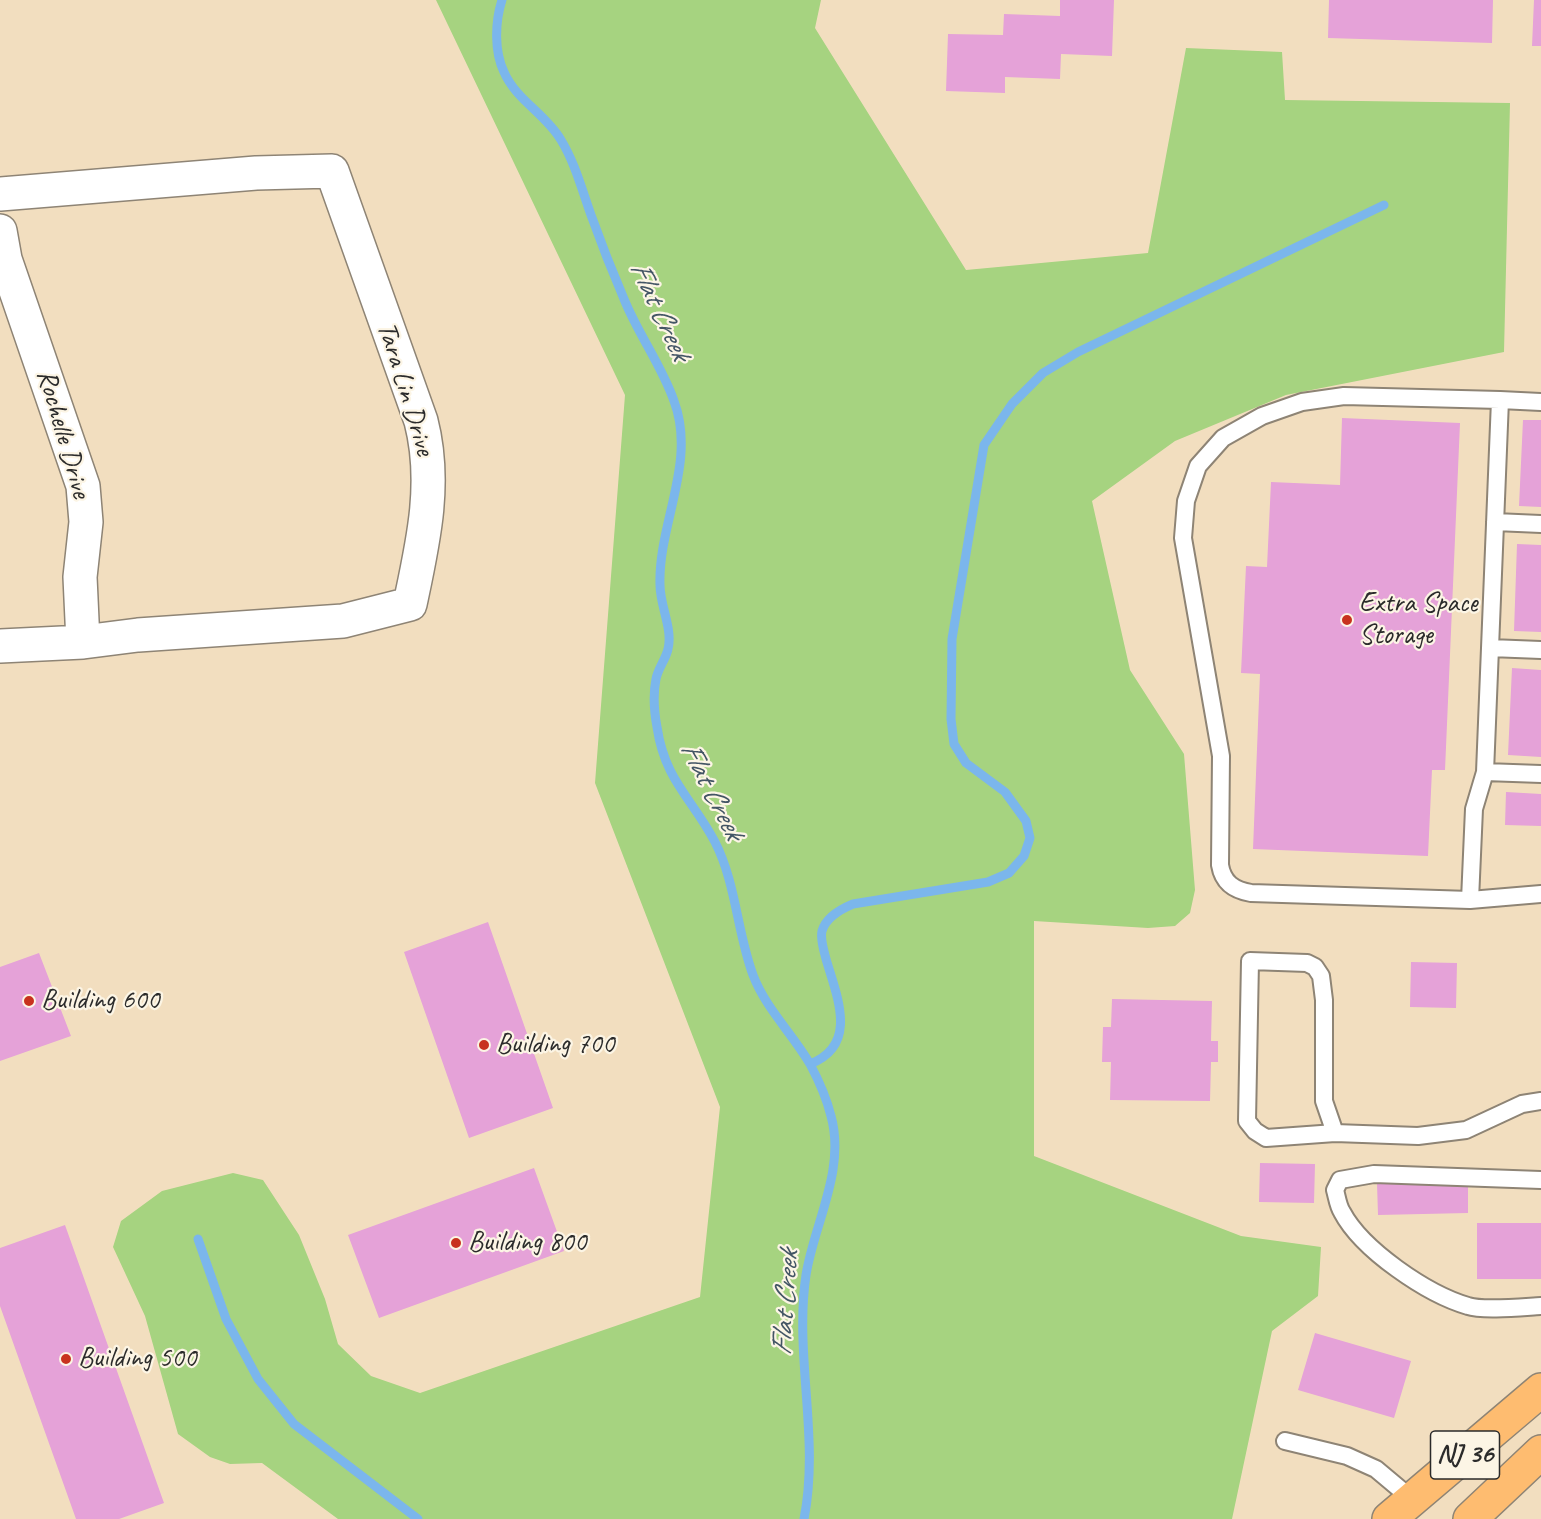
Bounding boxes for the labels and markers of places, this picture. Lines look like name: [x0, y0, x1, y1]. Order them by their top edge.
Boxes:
place label: Extra Space Storage: [1359, 587, 1477, 653]
marker: Extra Space Storage: [1340, 613, 1354, 627]
place label: Building 600: [41, 984, 159, 1018]
marker: Building 600: [22, 994, 36, 1008]
place label: Building 700: [496, 1028, 614, 1062]
marker: Building 700: [477, 1038, 491, 1052]
place label: Building 800: [468, 1226, 586, 1260]
marker: Building 800: [449, 1236, 463, 1250]
place label: Building 500: [78, 1342, 196, 1376]
marker: Building 500: [59, 1352, 73, 1366]

